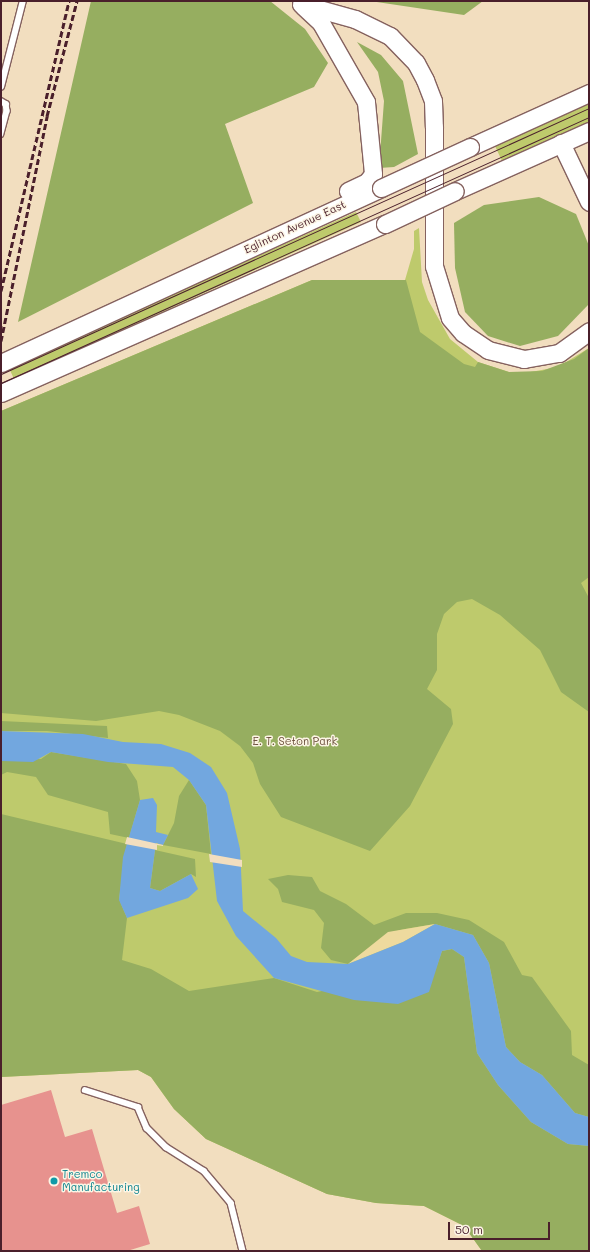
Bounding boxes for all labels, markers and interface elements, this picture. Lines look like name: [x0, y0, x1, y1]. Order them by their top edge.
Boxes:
street label: Eglinton Avenue East: [242, 198, 348, 256]
park label: E. T. Seton Park: [253, 734, 337, 748]
place label: Tremco Manufacturing: [62, 1168, 140, 1194]
marker: Tremco Manufacturing: [49, 1176, 59, 1186]
scale bar: [450, 1214, 552, 1240]
text: 50 m: [455, 1221, 483, 1237]

